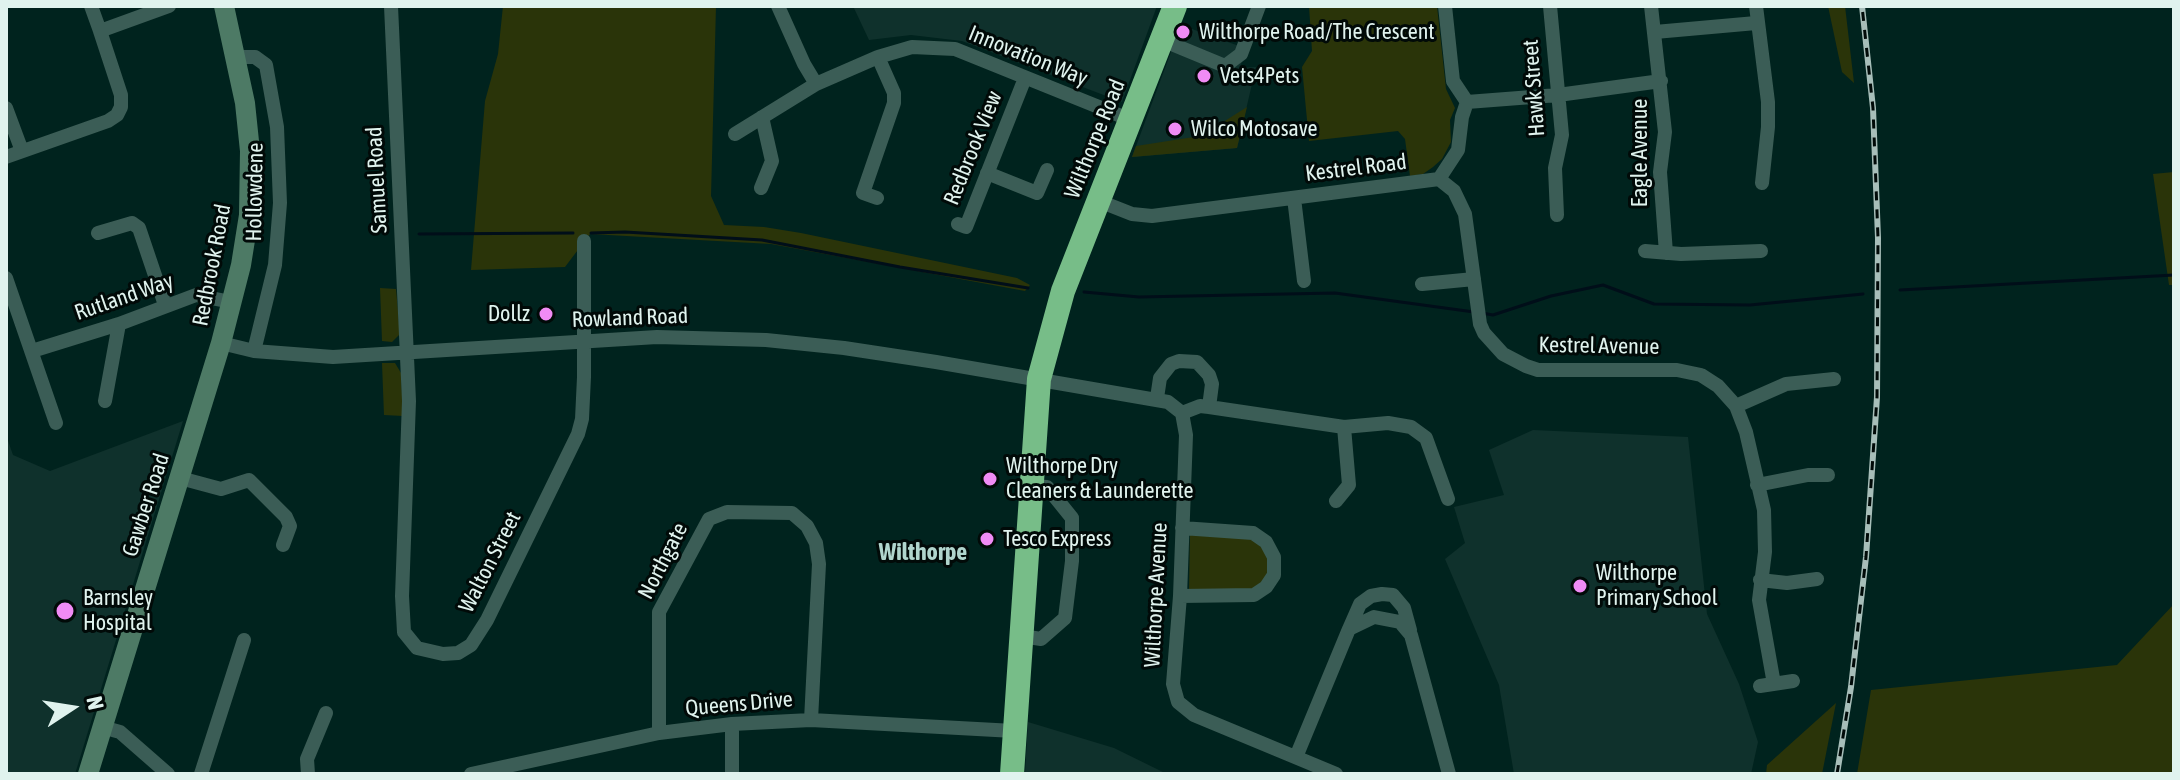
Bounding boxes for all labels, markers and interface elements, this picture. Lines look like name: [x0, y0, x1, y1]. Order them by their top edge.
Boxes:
place label: Wilthorpe Road/The Crescent: [1199, 19, 1435, 45]
street label: Innovation Way: [965, 20, 1091, 92]
marker: Wilthorpe Road/The Crescent: [1174, 23, 1192, 41]
street label: Hawk Street: [1517, 39, 1551, 137]
place label: Vets4Pets: [1220, 63, 1299, 89]
marker: Vets4Pets: [1195, 67, 1213, 85]
street label: Wilthorpe Road: [1059, 76, 1131, 202]
street label: Redbrook View: [938, 87, 1008, 209]
street label: Eagle Avenue: [1627, 99, 1653, 207]
place label: Wilco Motosave: [1191, 116, 1317, 142]
marker: Wilco Motosave: [1166, 120, 1184, 138]
street label: Samuel Road: [361, 126, 393, 234]
street label: Hollowdene: [241, 142, 269, 242]
street label: Kestrel Road: [1304, 149, 1408, 187]
street label: Redbrook Road: [187, 202, 237, 328]
street label: Rutland Way: [71, 268, 177, 326]
place label: Dollz: [488, 301, 530, 327]
street label: Rowland Road: [571, 303, 689, 333]
marker: Dollz: [537, 305, 555, 323]
street label: Kestrel Avenue: [1538, 332, 1660, 360]
street label: Gawber Road: [117, 450, 175, 560]
place label: Wilthorpe Dry Cleaners & Launderette: [1006, 453, 1193, 504]
marker: Wilthorpe Dry Cleaners & Launderette: [981, 470, 999, 488]
street label: Walton Street: [453, 507, 527, 617]
street label: Northgate: [633, 518, 693, 604]
street label: Wilthorpe Avenue: [1139, 522, 1173, 668]
place label: Tesco Express: [1003, 526, 1111, 552]
marker: Tesco Express: [978, 530, 996, 548]
district label: Wilthorpe: [879, 538, 967, 566]
place label: Wilthorpe Primary School: [1596, 560, 1718, 612]
marker: Wilthorpe Primary School: [1571, 577, 1589, 595]
place label: Barnsley Hospital: [83, 585, 153, 636]
marker: Barnsley Hospital: [54, 600, 76, 622]
north arrow: [32, 668, 112, 748]
street label: Queens Drive: [684, 686, 794, 722]
text: N: [81, 694, 110, 712]

